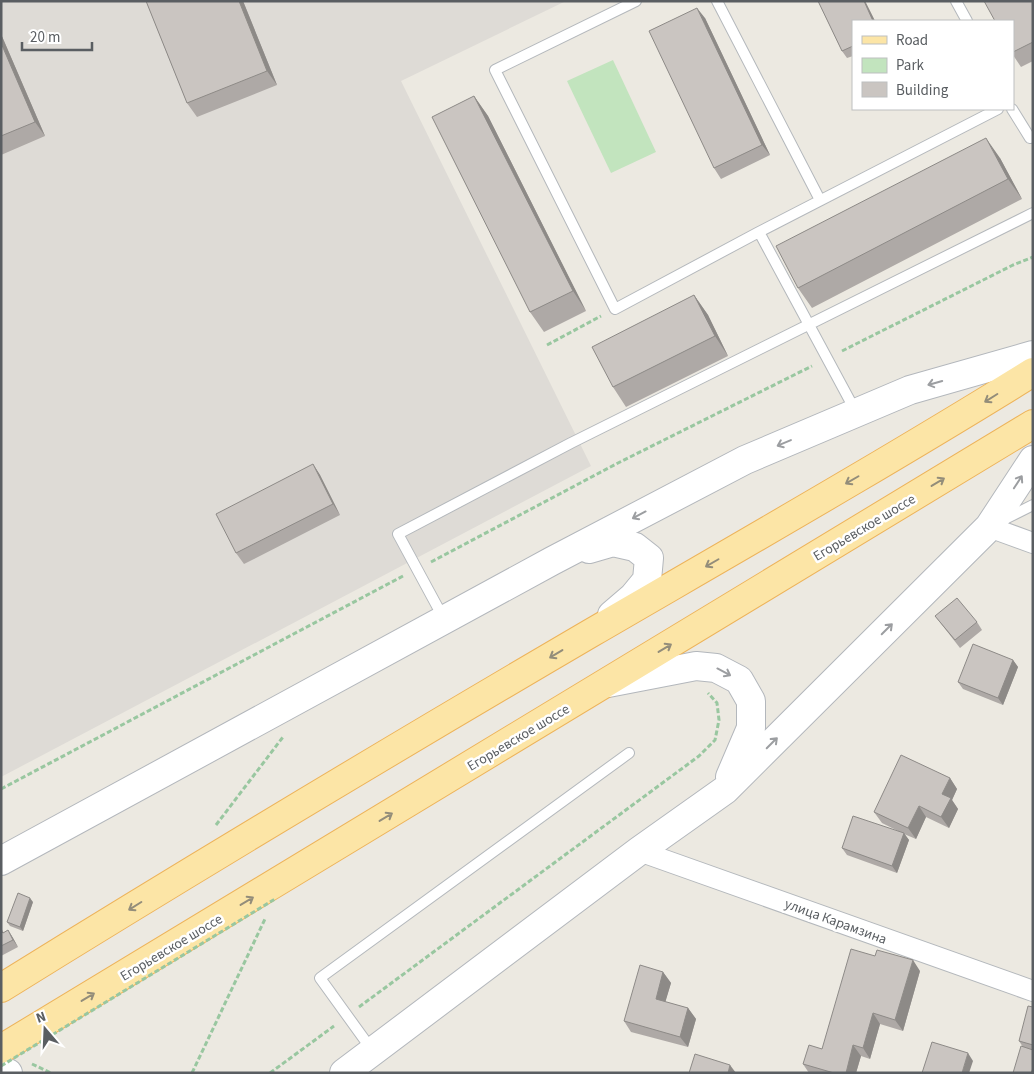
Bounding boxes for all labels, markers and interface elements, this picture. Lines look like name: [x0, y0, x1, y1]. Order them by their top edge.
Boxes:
scale bar: [22, 20, 92, 52]
legend: [852, 20, 1014, 110]
text: 20 m: [30, 27, 60, 48]
text: Road: [896, 30, 928, 51]
text: Park: [896, 55, 925, 76]
text: Building: [896, 80, 949, 101]
one-way arrow: [928, 379, 944, 388]
one-way arrow: [985, 393, 999, 403]
one-way arrow: [777, 438, 792, 448]
one-way arrow: [1013, 475, 1023, 489]
one-way arrow: [845, 476, 859, 486]
one-way arrow: [931, 476, 945, 486]
street label: Егорьевское шоссе: [809, 489, 920, 566]
one-way arrow: [632, 511, 647, 520]
one-way arrow: [705, 558, 719, 568]
one-way arrow: [881, 622, 893, 635]
one-way arrow: [657, 643, 671, 653]
one-way arrow: [550, 649, 564, 659]
one-way arrow: [717, 668, 731, 678]
street label: Егорьевское шоссе: [463, 699, 574, 776]
one-way arrow: [766, 737, 778, 749]
one-way arrow: [378, 812, 392, 822]
street label: улица Карамзина: [782, 894, 890, 950]
one-way arrow: [239, 896, 253, 906]
one-way arrow: [128, 901, 142, 911]
street label: Егорьевское шоссе: [116, 909, 227, 986]
one-way arrow: [81, 991, 95, 1001]
north arrow: [20, 1004, 70, 1054]
text: N: [33, 1007, 49, 1029]

